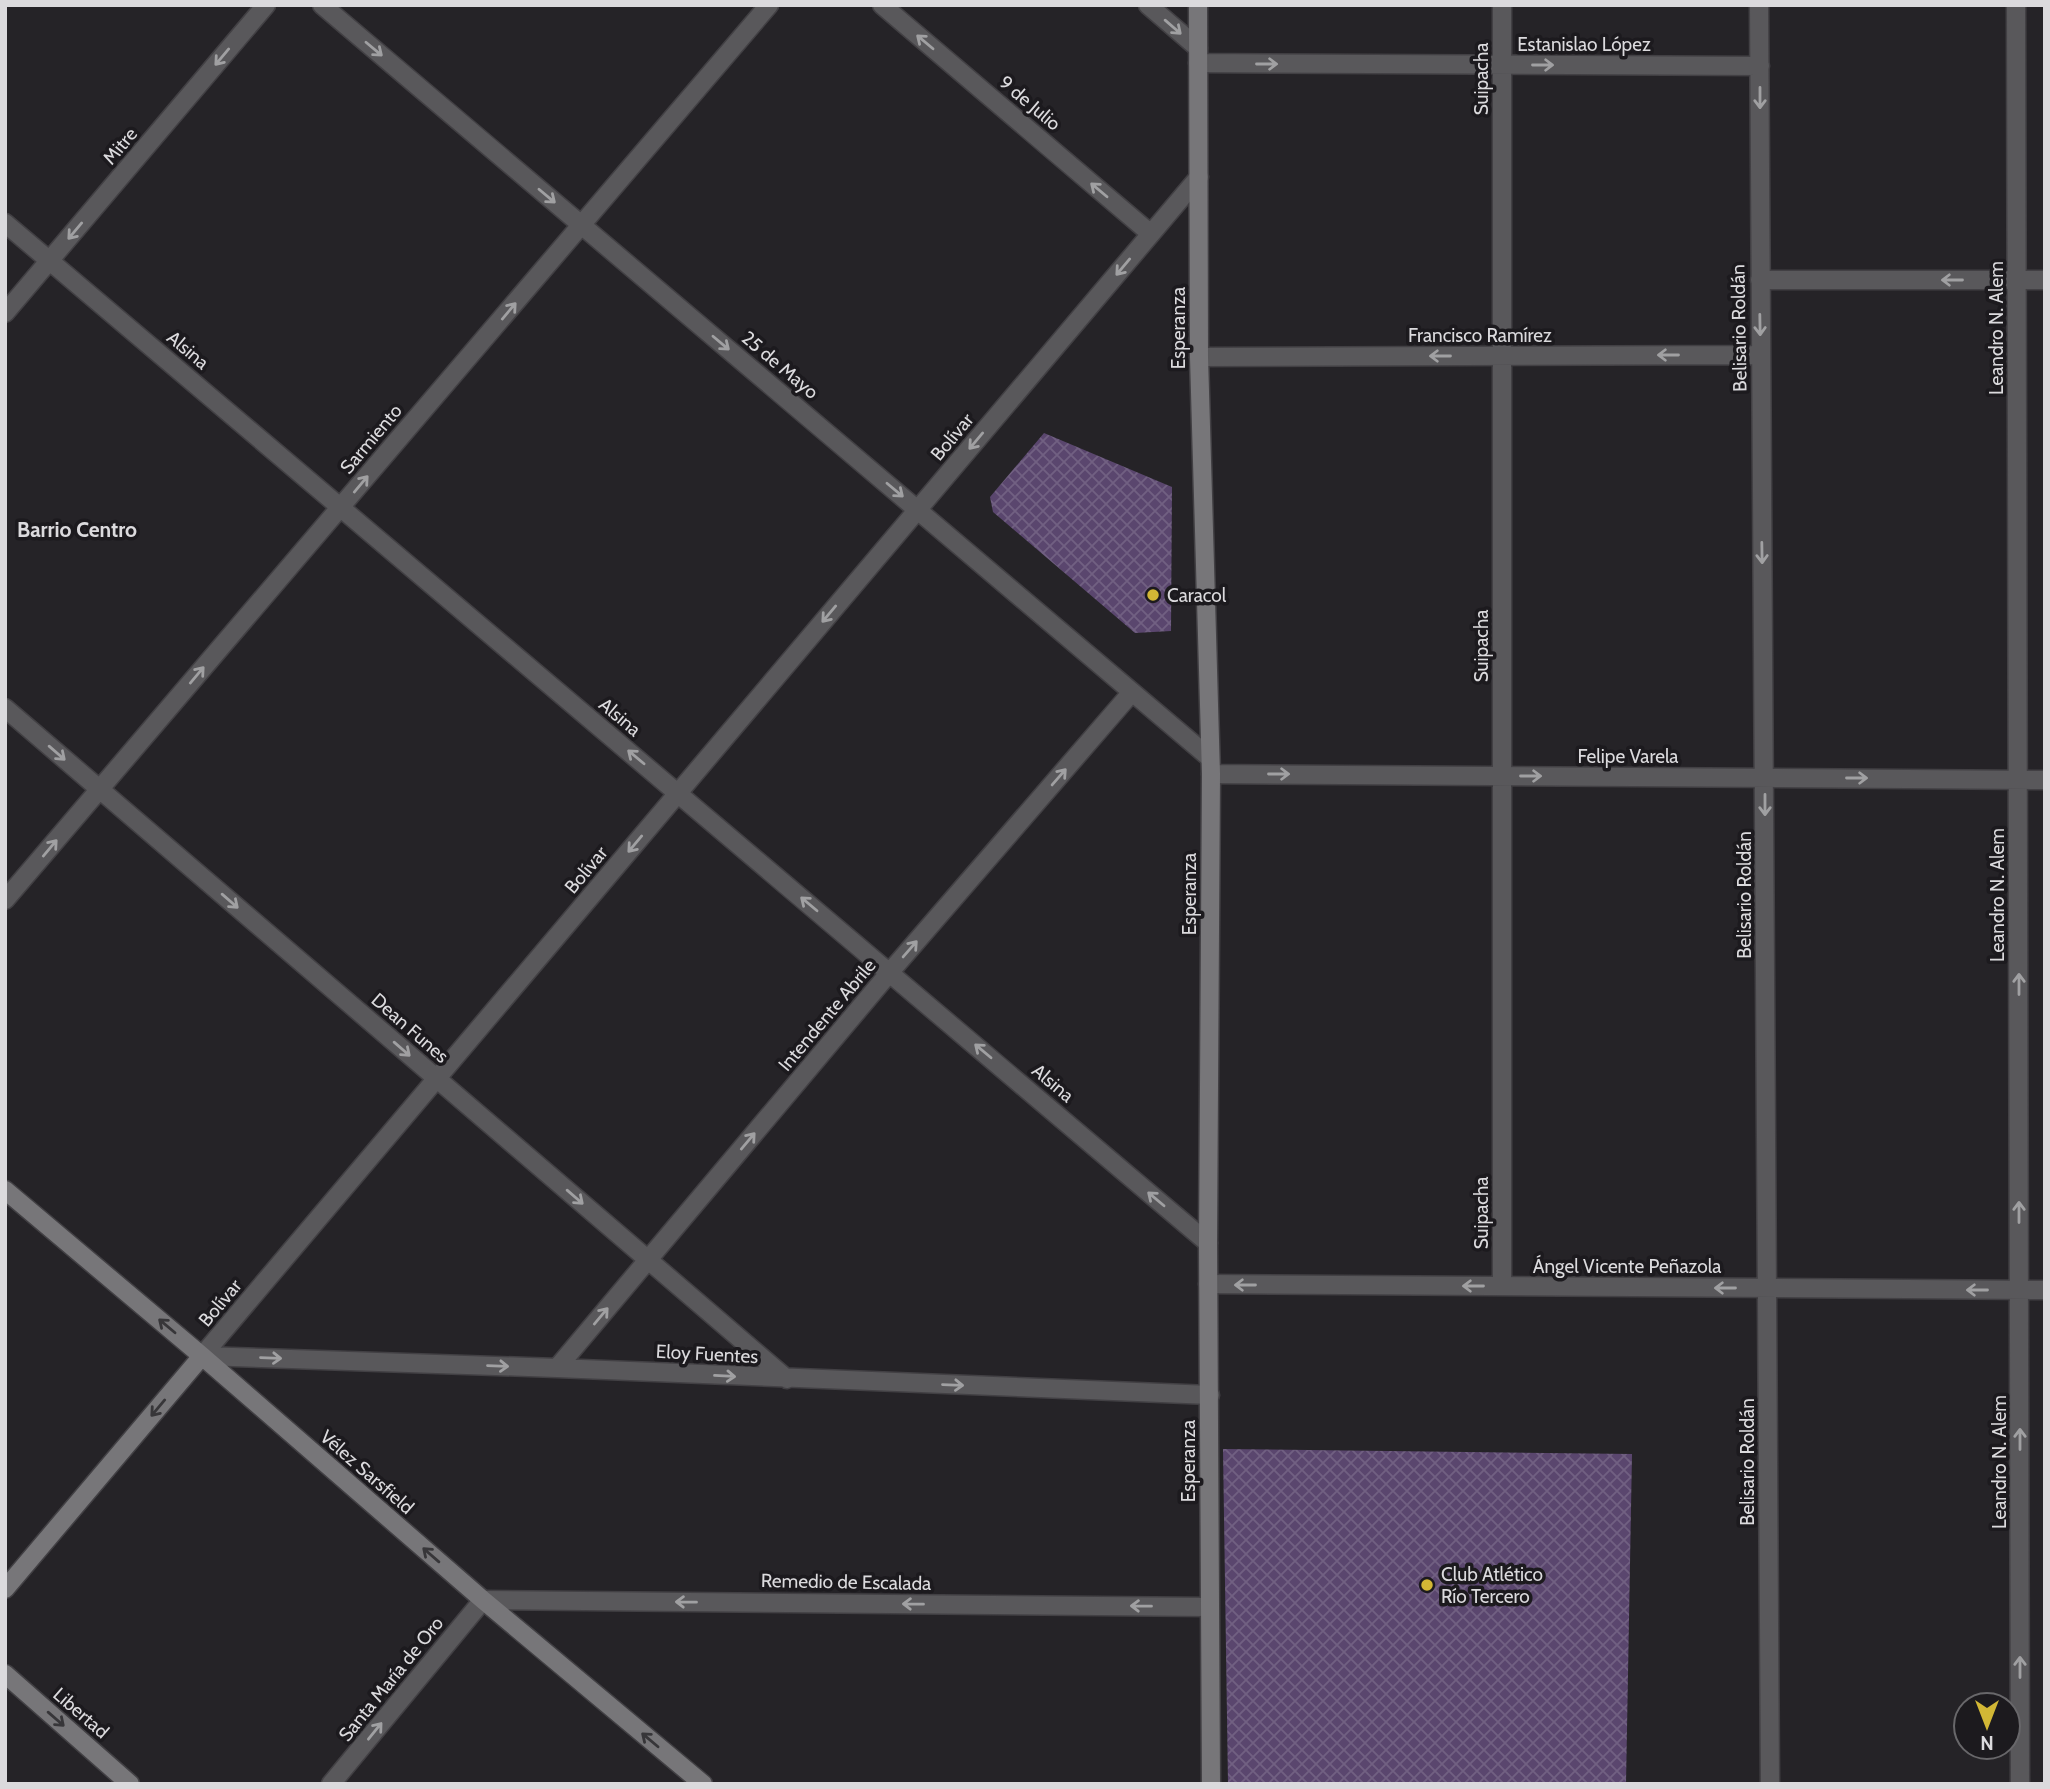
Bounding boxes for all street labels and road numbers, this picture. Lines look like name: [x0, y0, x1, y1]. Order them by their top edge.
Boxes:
street label: Estanislao López: [1517, 33, 1651, 56]
street label: Suipacha: [1470, 43, 1493, 115]
street label: 9 de Julio: [995, 71, 1065, 135]
street label: Mitre: [98, 123, 142, 169]
street label: Leandro N. Alem: [1985, 261, 2008, 395]
street label: Belisario Roldán: [1726, 264, 1752, 392]
street label: Esperanza: [1167, 287, 1190, 369]
street label: Francisco Ramírez: [1408, 324, 1552, 347]
street label: Alsina: [162, 326, 214, 374]
street label: 25 de Mayo: [737, 326, 823, 404]
street label: Sarmiento: [335, 399, 407, 479]
street label: Bolívar: [926, 409, 978, 465]
street label: Suipacha: [1470, 610, 1493, 682]
street label: Alsina: [594, 693, 646, 741]
street label: Felipe Varela: [1578, 745, 1678, 768]
street label: Leandro N. Alem: [1986, 828, 2009, 962]
street label: Belisario Roldán: [1733, 831, 1756, 959]
street label: Bolívar: [560, 842, 612, 898]
street label: Esperanza: [1178, 853, 1201, 935]
street label: Intendente Abrile: [773, 954, 881, 1076]
street label: Dean Funes: [367, 988, 453, 1068]
street label: Alsina: [1027, 1059, 1079, 1107]
street label: Suipacha: [1470, 1177, 1493, 1249]
street label: Ángel Vicente Peñazola: [1533, 1254, 1721, 1278]
street label: Bolívar: [194, 1275, 246, 1331]
street label: Eloy Fuentes: [655, 1340, 759, 1368]
street label: Leandro N. Alem: [1988, 1395, 2011, 1529]
street label: Belisario Roldán: [1736, 1398, 1759, 1526]
street label: Esperanza: [1177, 1420, 1200, 1502]
street label: Vélez Sarsfield: [315, 1425, 419, 1519]
street label: Remedio de Escalada: [761, 1569, 931, 1595]
street label: Santa María de Oro: [334, 1612, 448, 1746]
street label: Libertad: [49, 1683, 113, 1743]

